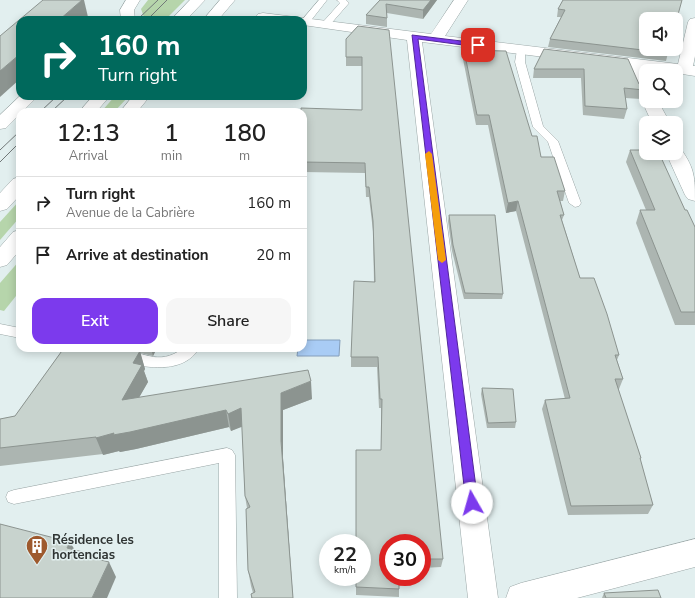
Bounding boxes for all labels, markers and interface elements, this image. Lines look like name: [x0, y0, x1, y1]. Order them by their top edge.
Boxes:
map controls: [639, 12, 683, 160]
button: sound: [639, 12, 683, 56]
text: 160 m: [98, 27, 181, 65]
pin: [461, 28, 495, 62]
icon: right: [32, 32, 84, 84]
icon: arrive: [467, 34, 489, 56]
text: Turn right: [98, 63, 177, 87]
button: search: [639, 64, 683, 108]
button: layers: [639, 116, 683, 160]
text: 12:13: [57, 117, 120, 149]
text: 1: [164, 117, 179, 149]
text: 180: [223, 117, 266, 149]
text: Arrival: [69, 147, 108, 165]
text: min: [161, 147, 182, 165]
text: m: [239, 147, 250, 165]
text: Turn right: [66, 184, 135, 204]
icon: right: [32, 192, 54, 214]
text: 160 m: [247, 193, 291, 213]
text: Avenue de la Cabrière: [66, 204, 195, 222]
icon: arrive: [32, 244, 54, 266]
text: Arrive at destination: [66, 245, 209, 265]
text: 20 m: [256, 245, 291, 265]
button: Exit: [32, 298, 158, 344]
button: Share: [166, 298, 291, 344]
position arrow: [451, 482, 493, 524]
place label: Résidence les hortencias: [52, 531, 134, 564]
building icon: Résidence les hortencias: [24, 533, 50, 566]
speed limit sign: 30: [379, 534, 431, 586]
text: 22: [333, 541, 357, 568]
text: km/h: [334, 563, 356, 577]

